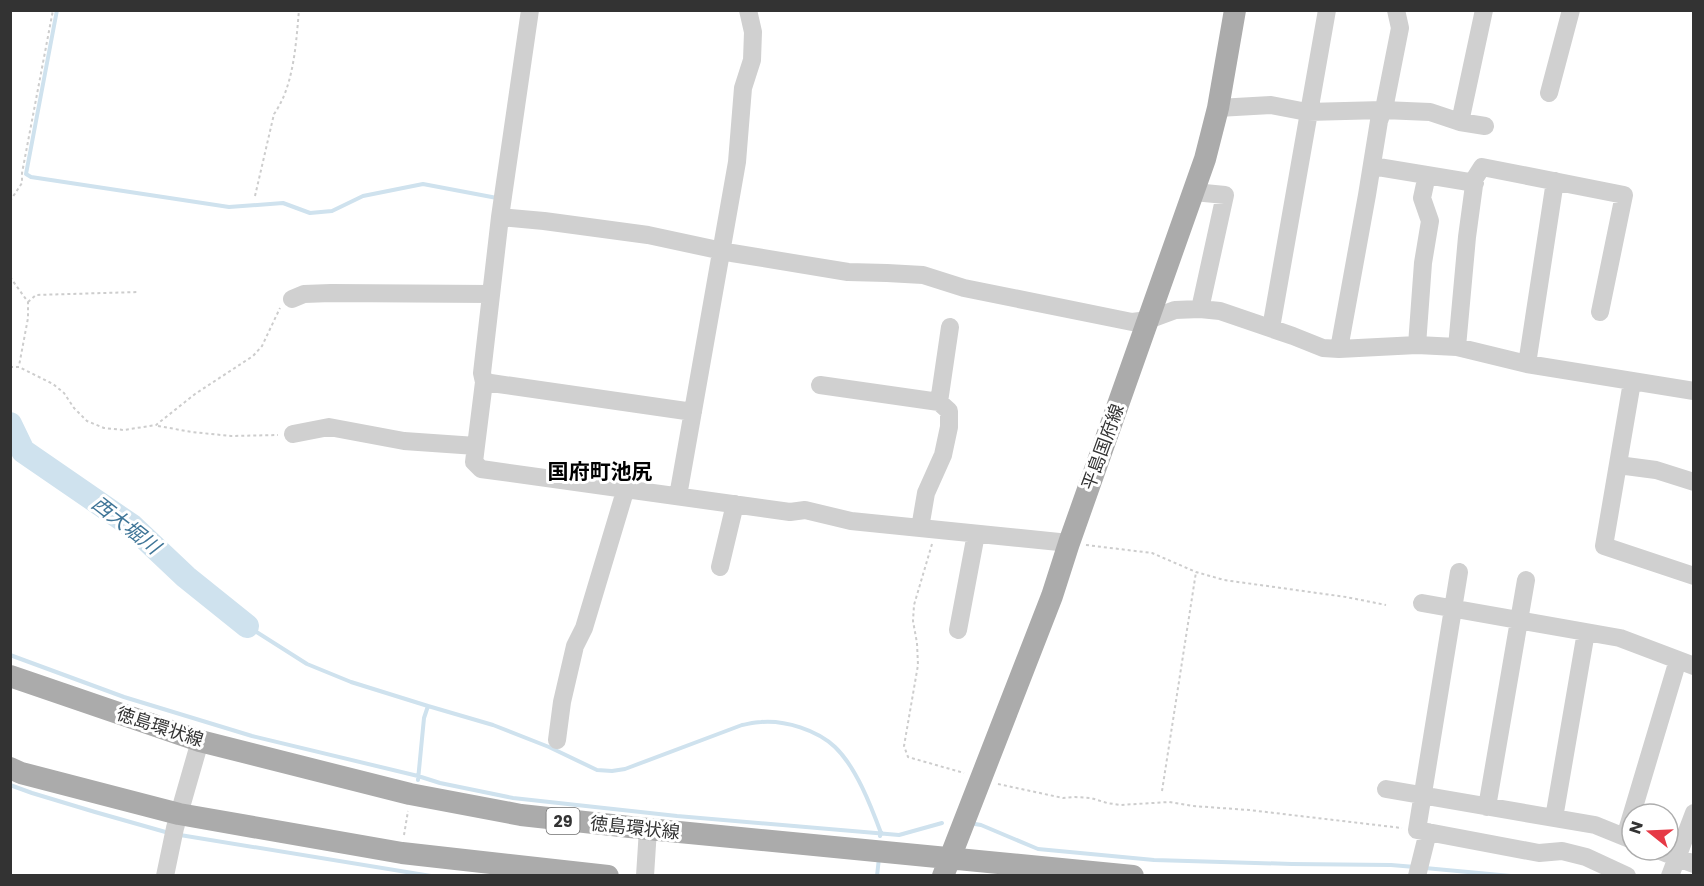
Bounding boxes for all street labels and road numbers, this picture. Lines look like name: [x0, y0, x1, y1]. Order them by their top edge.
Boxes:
street label: 平島国府線: [1075, 400, 1130, 493]
street label: 徳島環状線: [113, 701, 207, 752]
road number: 29: [546, 808, 580, 834]
street label: 徳島環状線: [589, 810, 681, 845]

